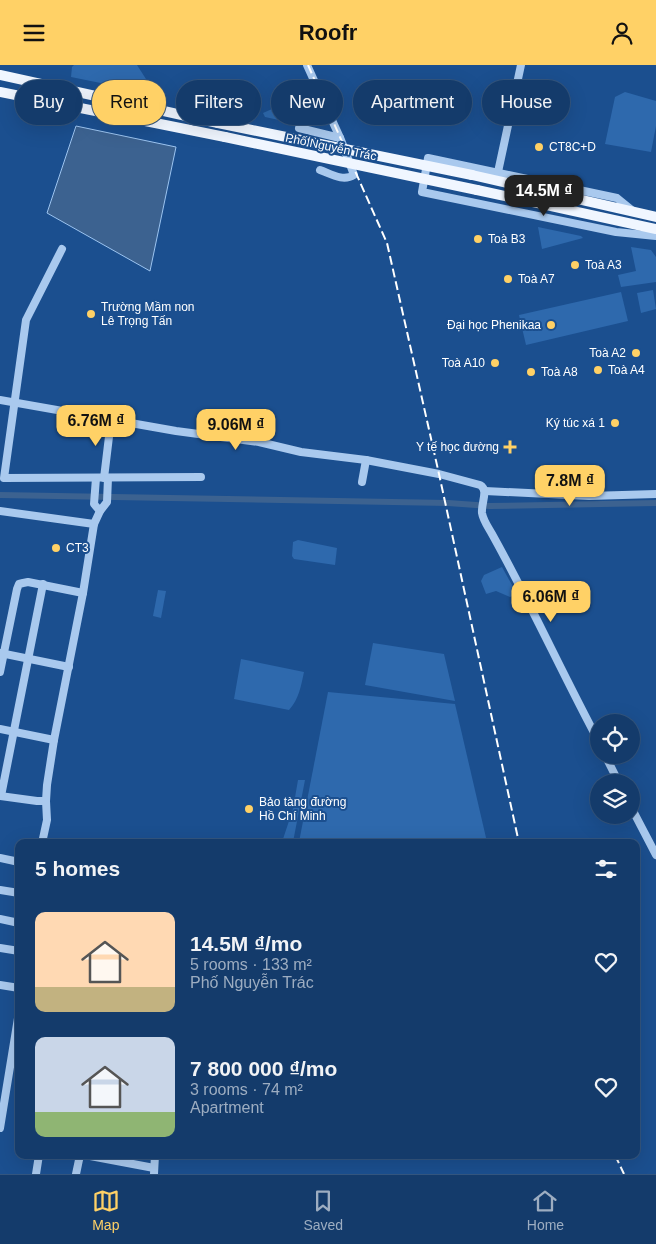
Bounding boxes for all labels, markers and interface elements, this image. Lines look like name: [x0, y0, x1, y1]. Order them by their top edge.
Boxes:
icon: menu: [20, 19, 48, 47]
icon: person: [608, 19, 636, 47]
text: Roofr: [299, 20, 357, 45]
chip: Buy: [15, 80, 82, 125]
chip: Rent: [92, 80, 166, 125]
chip: Filters: [176, 80, 261, 125]
chip: New: [271, 80, 343, 125]
chip: Apartment: [353, 80, 472, 125]
chip: House: [482, 80, 570, 125]
street label: Phố Nguyễn Trác: [284, 130, 378, 163]
place label: CT8C+D: [549, 140, 596, 154]
marker: CT8C+D: [533, 141, 545, 153]
pin: 14.5M ₫: [498, 175, 590, 217]
text: 14.5M ₫: [515, 182, 573, 199]
place label: Toà B3: [488, 232, 526, 246]
marker: Toà B3: [472, 233, 484, 245]
place label: Toà A3: [585, 258, 622, 272]
marker: Toà A3: [569, 259, 581, 271]
place label: Toà A7: [518, 272, 555, 286]
marker: Toà A7: [502, 273, 514, 285]
place label: Trường Mầm non Lê Trọng Tấn: [101, 300, 195, 328]
marker: Trường Mầm non Lê Trọng Tấn: [85, 308, 97, 320]
place label: Đại học Phenikaa: [447, 318, 541, 332]
marker: Đại học Phenikaa: [545, 319, 557, 331]
place label: Toà A2: [589, 346, 626, 360]
marker: Toà A2: [630, 347, 642, 359]
place label: Toà A10: [442, 356, 485, 370]
marker: Toà A10: [489, 357, 501, 369]
place label: Toà A4: [608, 363, 645, 377]
marker: Toà A4: [592, 364, 604, 376]
place label: Toà A8: [541, 365, 578, 379]
marker: Toà A8: [525, 366, 537, 378]
pin: 6.76M ₫: [50, 405, 142, 447]
pin: 9.06M ₫: [190, 409, 282, 451]
text: 6.76M ₫: [67, 412, 125, 429]
text: 9.06M ₫: [207, 416, 265, 433]
place label: Ký túc xá 1: [546, 416, 605, 430]
marker: Ký túc xá 1: [609, 417, 621, 429]
place label: Y tế học đường: [416, 440, 499, 454]
marker: Y tế học đường: [503, 440, 517, 454]
pin: 7.8M ₫: [529, 465, 611, 507]
text: 7.8M ₫: [546, 472, 594, 489]
place label: CT3: [66, 541, 89, 555]
marker: CT3: [50, 542, 62, 554]
pin: 6.06M ₫: [505, 581, 597, 623]
text: 6.06M ₫: [522, 588, 580, 605]
map controls: [590, 714, 640, 824]
button: locate: [590, 714, 640, 764]
button: layers: [590, 774, 640, 824]
place label: Bảo tàng đường Hồ Chí Minh: [259, 795, 346, 823]
marker: Bảo tàng đường Hồ Chí Minh: [243, 803, 255, 815]
icon: filters: [592, 855, 620, 883]
text: 5 homes: [35, 857, 120, 880]
icon: home: [75, 932, 135, 992]
text: 14.5M ₫/mo: [190, 932, 302, 955]
icon: heart: [592, 948, 620, 976]
text: 5 rooms · 133 m²: [190, 956, 312, 973]
text: Phố Nguyễn Trác: [190, 974, 314, 991]
icon: home: [75, 1057, 135, 1117]
text: 7 800 000 ₫/mo: [190, 1057, 337, 1080]
icon: heart: [592, 1073, 620, 1101]
text: 3 rooms · 74 m²: [190, 1081, 303, 1098]
text: Apartment: [190, 1099, 264, 1116]
tab: Map: [92, 1187, 120, 1233]
tab: Saved: [303, 1187, 343, 1233]
tab: Home: [527, 1187, 564, 1233]

